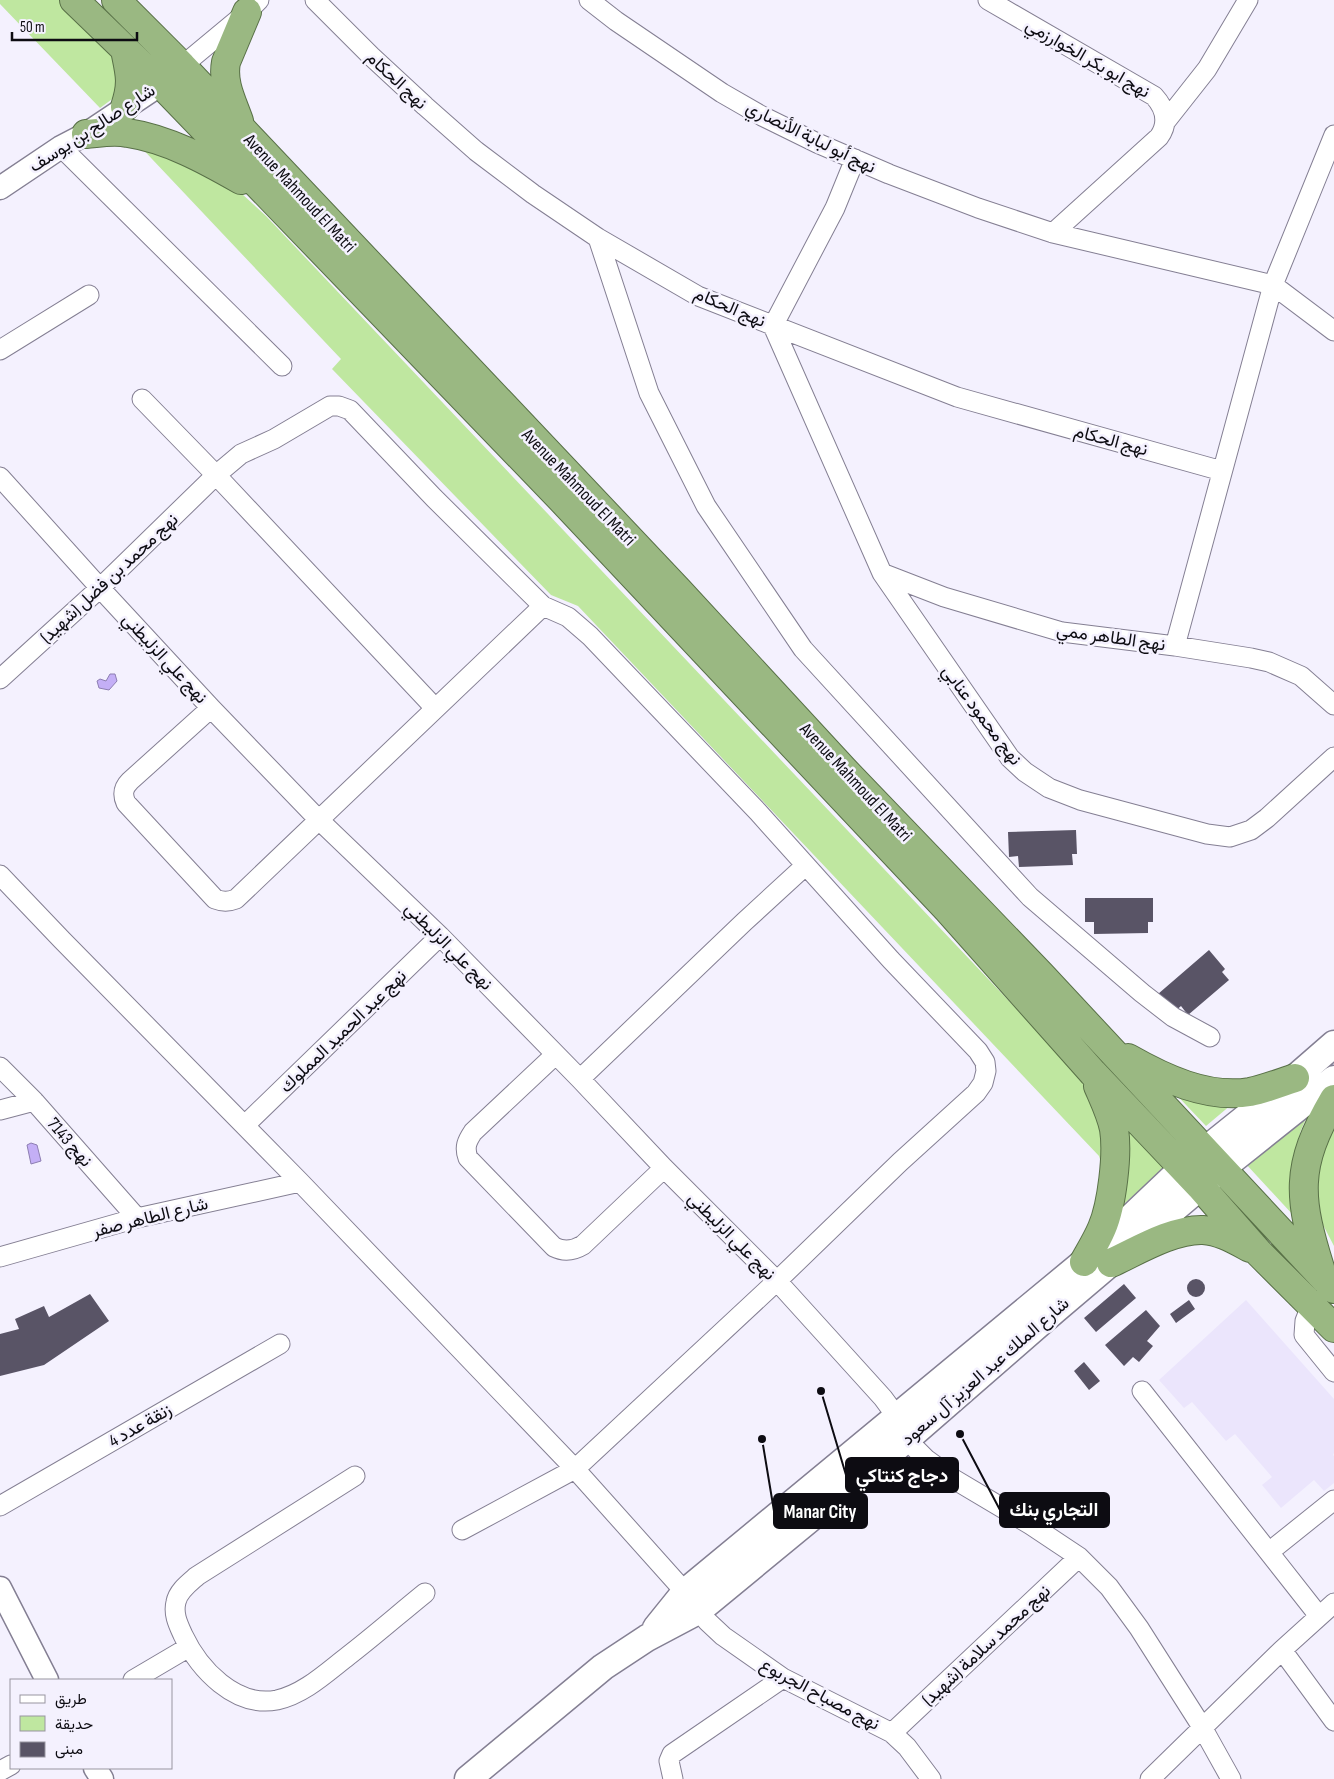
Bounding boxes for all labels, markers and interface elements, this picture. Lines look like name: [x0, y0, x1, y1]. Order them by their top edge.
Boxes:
scale bar: [12, 10, 138, 42]
street label: نهج ابو بكر الخوارزمي: [1020, 14, 1154, 106]
text: 50 m: [20, 18, 45, 37]
street label: نهج الحكام: [361, 47, 431, 115]
street label: شارع صالح بن يوسف: [25, 80, 160, 178]
street label: نهج أبو لبابة الأنصاري: [741, 97, 879, 182]
street label: Avenue Mahmoud El Matri: [239, 129, 360, 257]
street label: نهج الحكام: [691, 283, 769, 333]
street label: نهج الحكام: [1071, 421, 1150, 461]
street label: Avenue Mahmoud El Matri: [517, 424, 640, 550]
street label: نهج محمد بن فضل (شهيد): [36, 509, 183, 648]
street label: نهج علي الزليطني: [115, 609, 212, 711]
street label: نهج الطاهر ممي: [1055, 619, 1167, 659]
street label: نهج محمود عنابي: [934, 661, 1026, 772]
street label: Avenue Mahmoud El Matri: [795, 718, 916, 846]
street label: نهج علي الزليطني: [397, 898, 497, 998]
street label: نهج عبد الحميد المملوك: [276, 965, 412, 1098]
street label: نهج 7143: [42, 1114, 97, 1172]
street label: نهج علي الزليطني: [680, 1188, 780, 1288]
street label: شارع الطاهر صفر: [89, 1193, 210, 1243]
street label: شارع الملك عبد العزيز آل سعود: [897, 1293, 1074, 1451]
street label: زنقة عدد 4: [105, 1399, 175, 1452]
callout: دجاج كنتاكي: [846, 1458, 958, 1492]
text: دجاج كنتاكي: [856, 1465, 948, 1492]
callout: التجاري بنك: [1000, 1493, 1109, 1527]
callout: Manar City: [774, 1494, 867, 1528]
text: التجاري بنك: [1010, 1499, 1098, 1526]
text: Manar City: [784, 1501, 856, 1524]
street label: نهج محمد سلامة (شهيد): [918, 1580, 1056, 1711]
street label: نهج مصباح الجربوع: [756, 1654, 883, 1736]
legend: [10, 1679, 172, 1769]
text: طريق: [55, 1690, 87, 1709]
text: حديقة: [55, 1715, 93, 1734]
text: مبنى: [55, 1740, 83, 1759]

